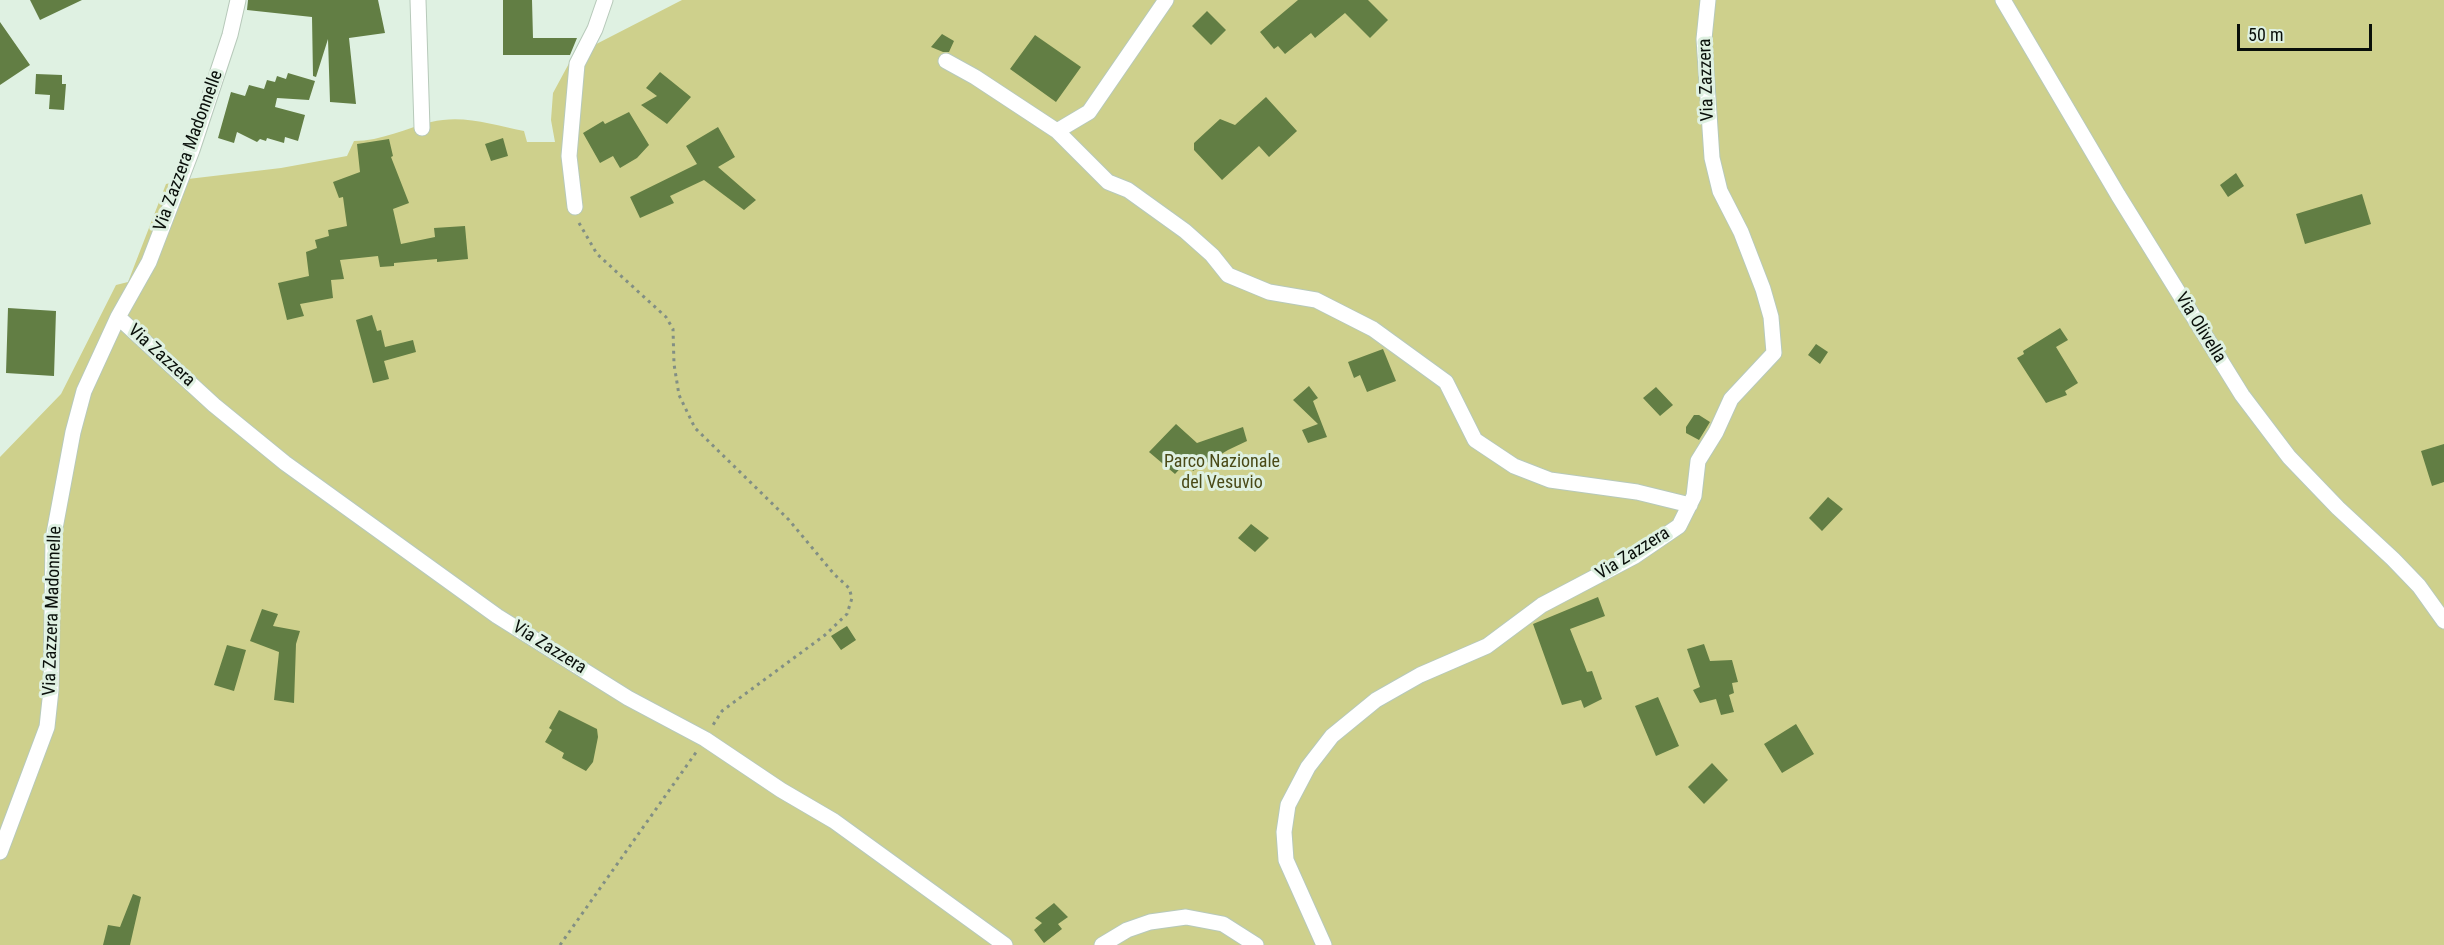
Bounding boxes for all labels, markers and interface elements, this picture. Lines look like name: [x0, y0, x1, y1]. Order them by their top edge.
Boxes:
scale bar: [2240, 12, 2375, 50]
text: 50 m: [2248, 24, 2283, 45]
street label: Via Zazzera: [1695, 38, 1719, 122]
street label: Via Zazzera Madonnelle: [150, 68, 228, 234]
street label: Via Olivella: [2170, 289, 2230, 367]
street label: Via Zazzera: [123, 320, 199, 392]
park label: Parco Nazionale del Vesuvio: [1164, 451, 1280, 494]
street label: Via Zazzera: [1592, 523, 1674, 585]
street label: Via Zazzera Madonnelle: [39, 526, 67, 696]
street label: Via Zazzera: [508, 617, 590, 679]

